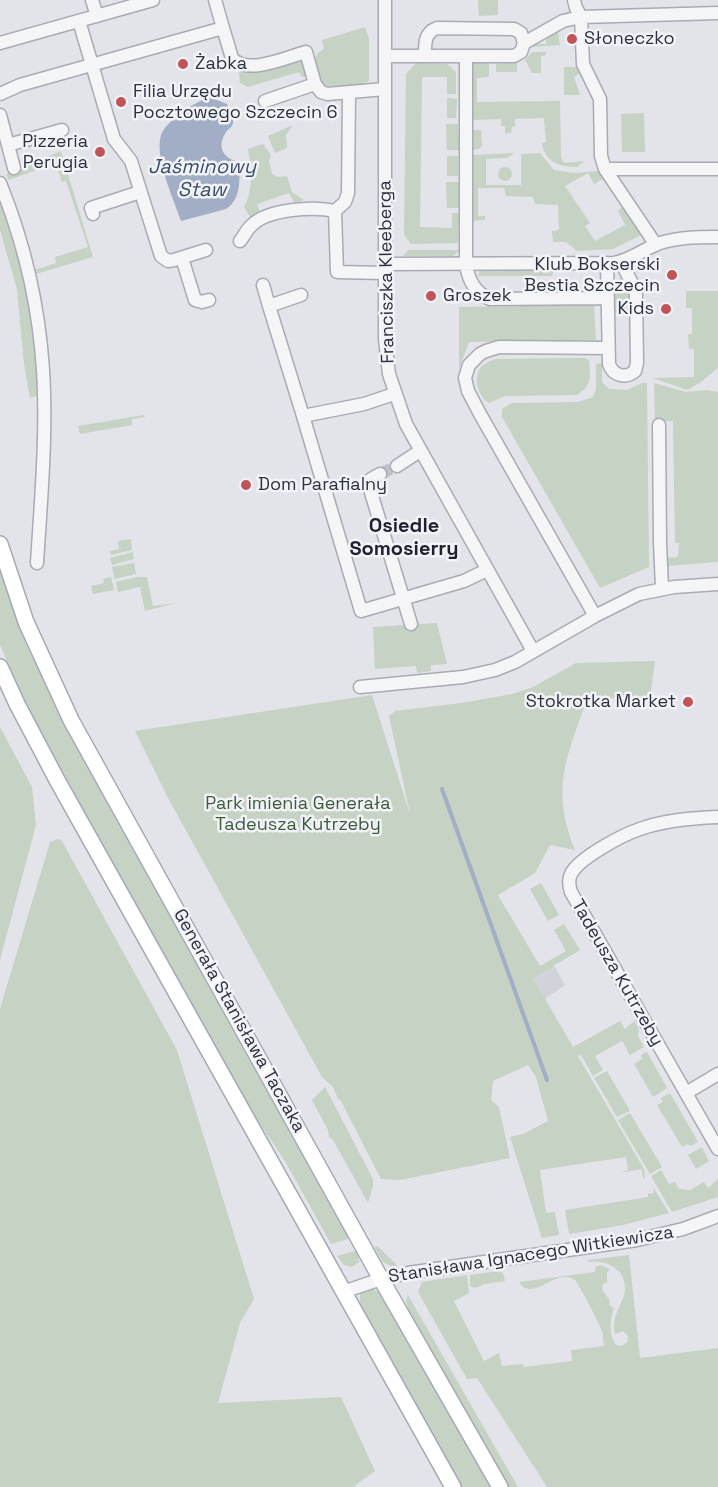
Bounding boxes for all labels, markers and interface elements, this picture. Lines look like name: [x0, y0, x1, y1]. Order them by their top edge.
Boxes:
place label: Słoneczko: [584, 28, 675, 50]
marker: Słoneczko: [565, 32, 579, 46]
place label: Żabka: [195, 53, 247, 75]
marker: Żabka: [176, 57, 190, 71]
place label: Filia Urzędu Pocztowego Szczecin 6: [133, 81, 338, 124]
marker: Filia Urzędu Pocztowego Szczecin 6: [114, 95, 128, 109]
place label: Pizzeria Perugia: [22, 131, 88, 174]
marker: Pizzeria Perugia: [93, 145, 107, 159]
water label: Jaśminowy Staw: [148, 156, 256, 203]
street label: Franciszka Kleeberga: [375, 180, 399, 364]
place label: Klub Bokserski Bestia Szczecin: [524, 254, 660, 296]
marker: Klub Bokserski Bestia Szczecin: [665, 268, 679, 282]
place label: Groszek: [443, 285, 511, 307]
marker: Groszek: [424, 289, 438, 303]
place label: Kids: [618, 298, 654, 320]
marker: Kids: [659, 302, 673, 316]
place label: Dom Parafialny: [258, 474, 387, 496]
marker: Dom Parafialny: [239, 478, 253, 492]
district label: Osiedle Somosierry: [349, 515, 459, 562]
place label: Stokrotka Market: [526, 691, 676, 713]
marker: Stokrotka Market: [681, 695, 695, 709]
park label: Park imienia Generała Tadeusza Kutrzeby: [205, 793, 391, 836]
street label: Tadeusza Kutrzeby: [566, 896, 668, 1050]
street label: Generała Stanisława Taczaka: [168, 905, 310, 1137]
street label: Stanisława Ignacego Witkiewicza: [387, 1222, 675, 1288]

